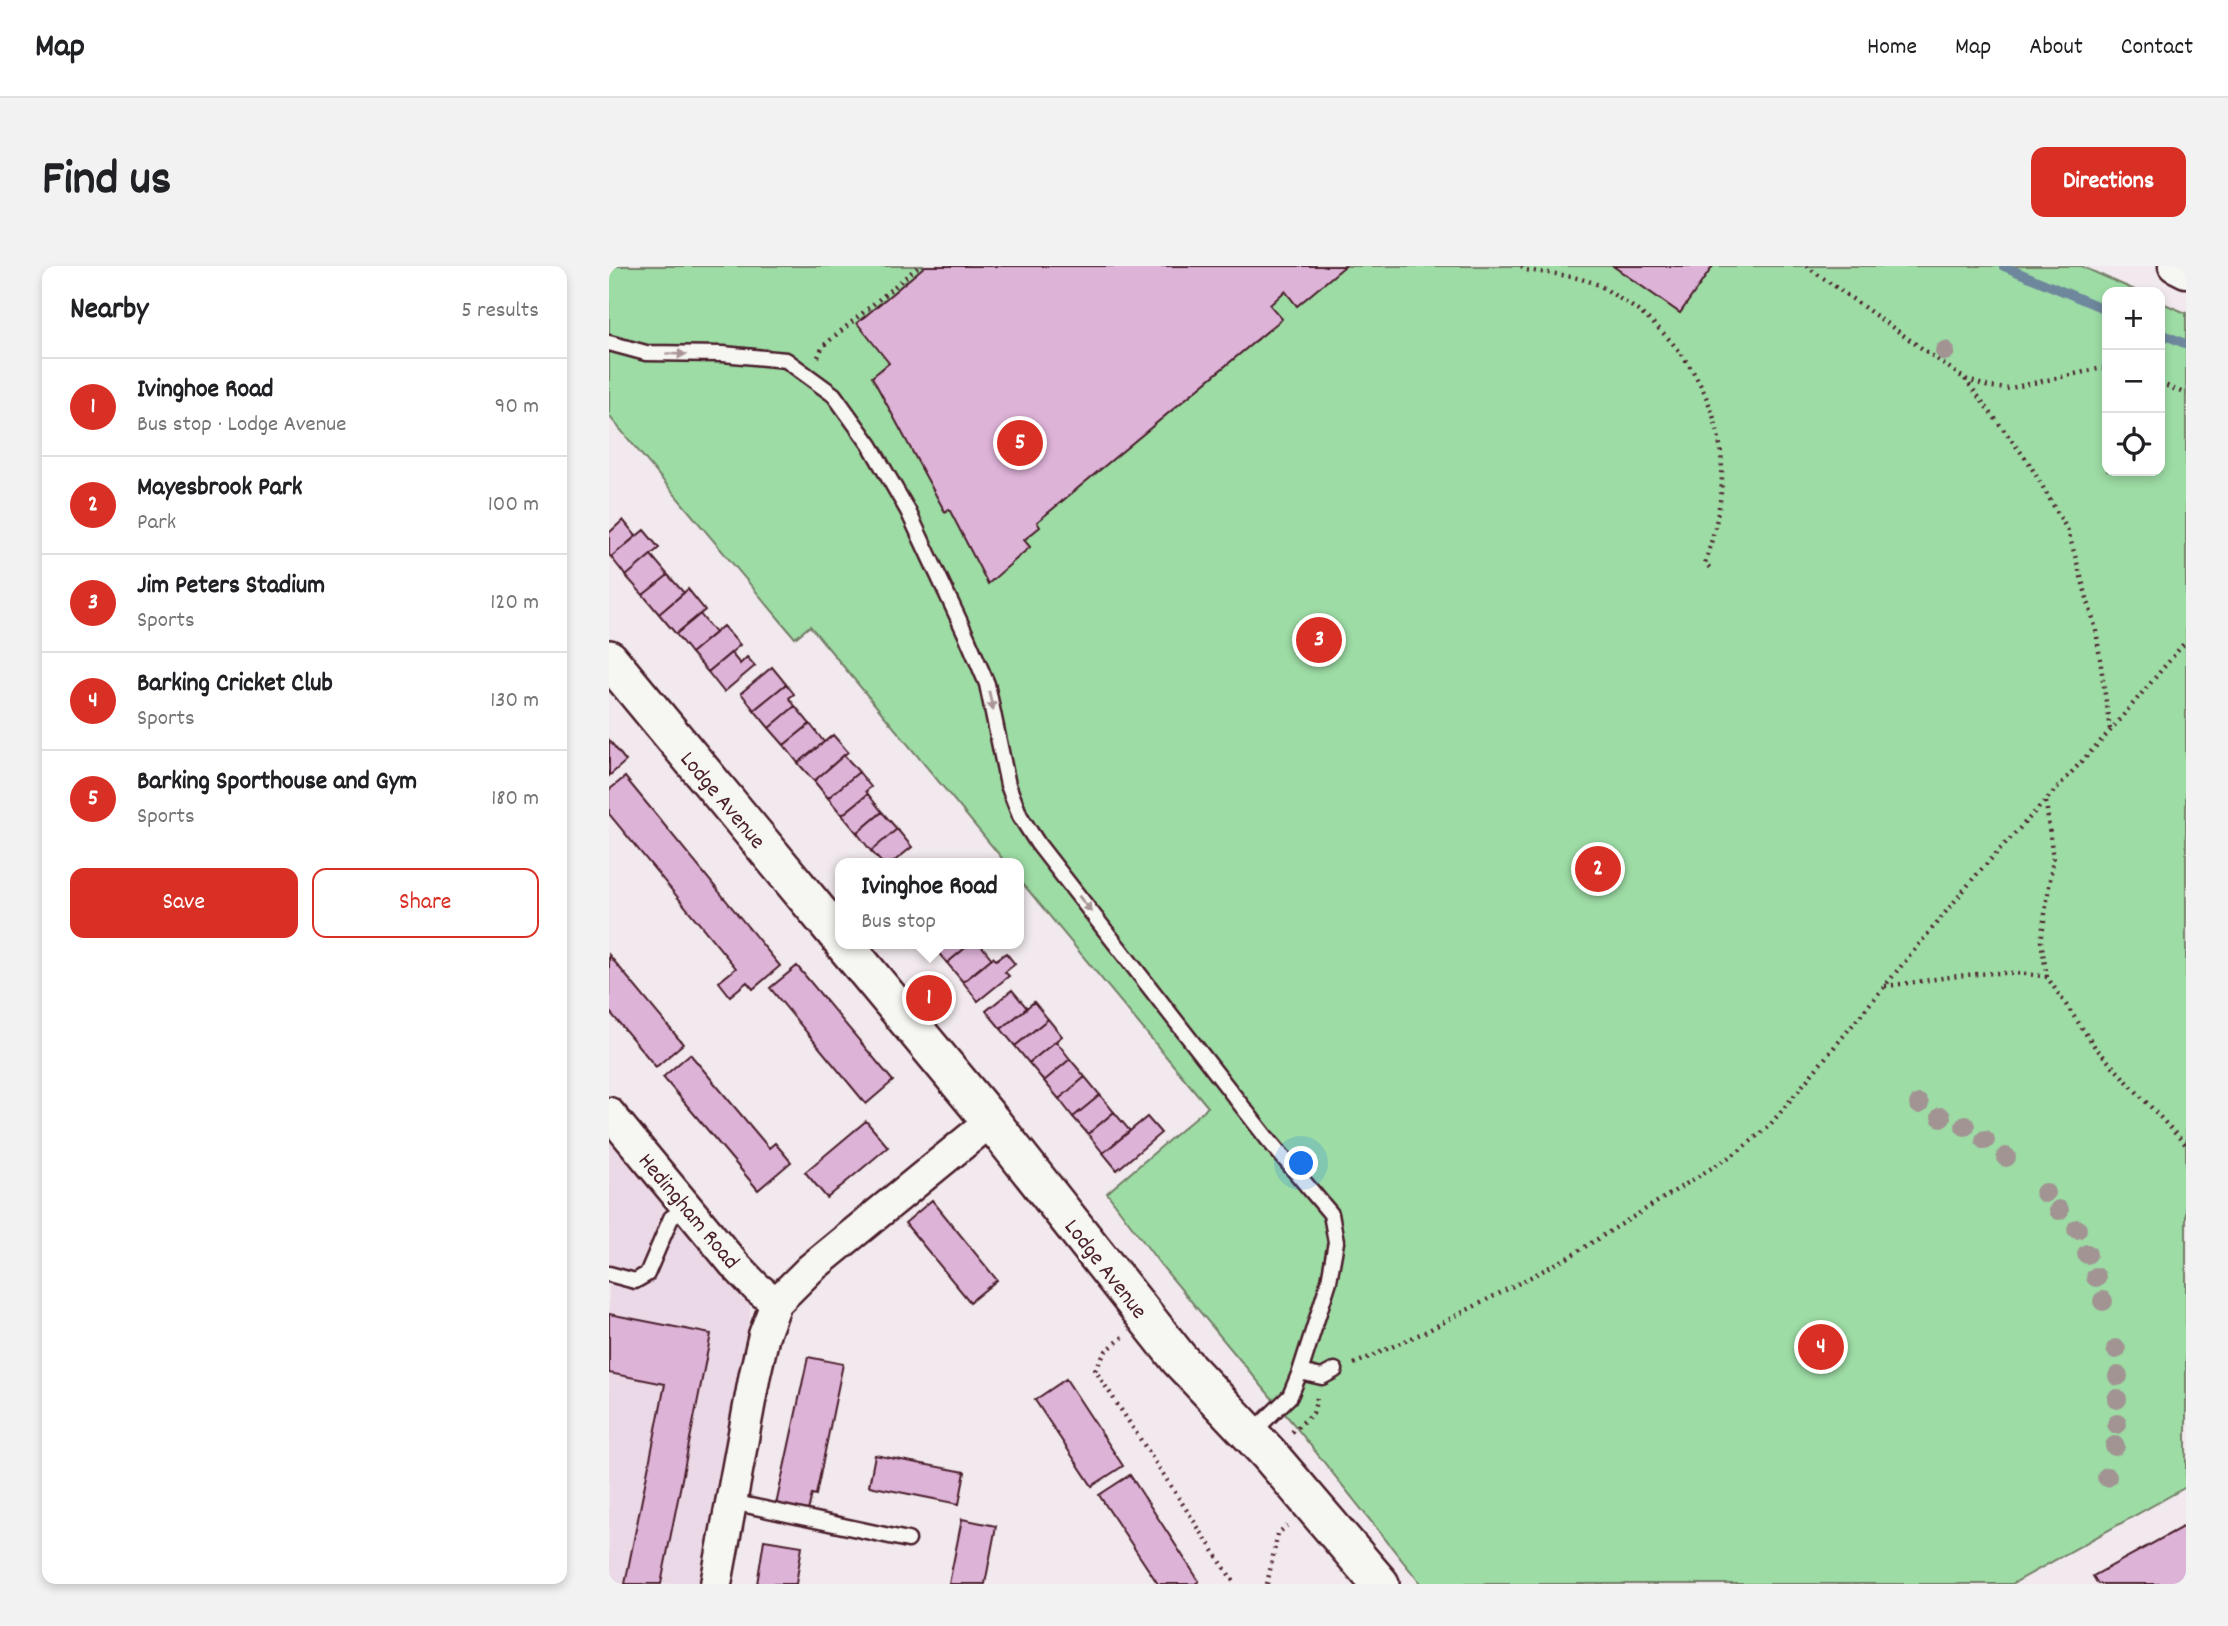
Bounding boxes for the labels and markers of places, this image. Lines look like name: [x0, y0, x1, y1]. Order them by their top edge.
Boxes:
pin: 5: [997, 417, 1043, 469]
pin: 3: [1296, 614, 1342, 666]
pin: 2: [1575, 843, 1621, 895]
pin: 1: [906, 972, 952, 1024]
pin: 4: [1798, 1321, 1844, 1373]

